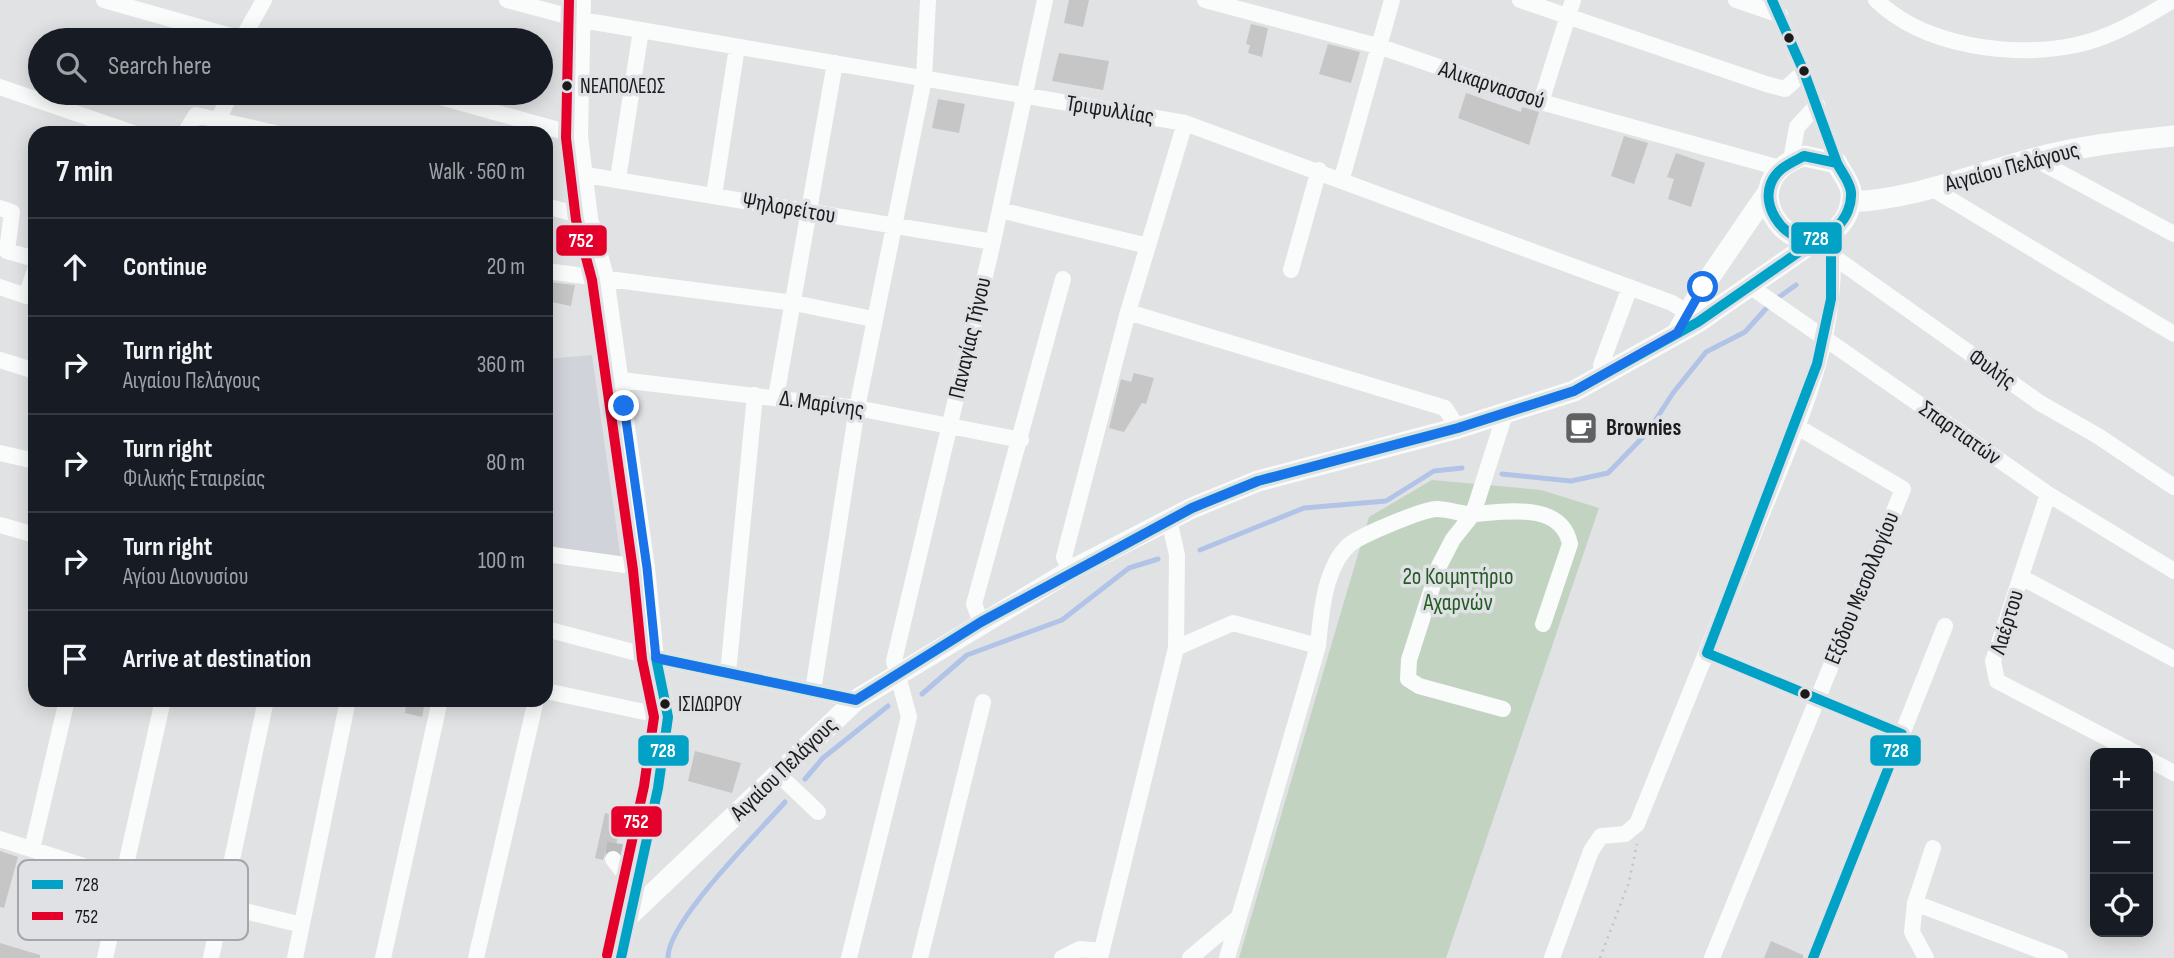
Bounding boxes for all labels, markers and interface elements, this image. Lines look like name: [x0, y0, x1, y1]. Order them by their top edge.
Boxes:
search box: [28, 28, 553, 105]
unlabelled marker: [1782, 31, 1796, 45]
icon: search: [52, 48, 90, 86]
text: Search here: [108, 51, 211, 82]
street label: Αλικαρνασσού: [1434, 54, 1549, 115]
unlabelled marker: [1797, 64, 1811, 78]
place label: ΝΕΑΠΟΛΕΩΣ: [580, 74, 665, 99]
marker: ΝΕΑΠΟΛΕΩΣ: [560, 79, 574, 93]
street label: Τριφυλλίας: [1064, 89, 1156, 131]
street label: Αιγαίου Πελάγους: [1941, 136, 2082, 199]
text: 7 min: [56, 154, 113, 190]
text: Walk · 560 m: [429, 158, 525, 186]
street label: Ψηλορείτου: [740, 186, 838, 230]
line badge: 728: [1790, 221, 1843, 255]
line badge: 752: [555, 224, 608, 257]
text: 728: [1803, 228, 1829, 251]
text: 752: [569, 230, 593, 253]
icon: ahead: [56, 248, 94, 286]
text: Continue: [123, 252, 207, 283]
text: 20 m: [487, 253, 525, 281]
route start: [1687, 271, 1718, 302]
street label: Παναγίας Τήνου: [942, 275, 998, 401]
text: Turn right: [123, 336, 212, 367]
street label: Φυλής: [1963, 343, 2021, 395]
icon: right: [56, 346, 94, 384]
text: 360 m: [477, 351, 525, 379]
text: Αιγαίου Πελάγους: [123, 367, 261, 395]
street label: Δ. Μαρίνης: [778, 384, 866, 424]
route end: [608, 390, 639, 421]
street label: Σπαρτιατών: [1914, 395, 2006, 471]
cafe icon: Brownies: [1562, 409, 1600, 447]
place label: Brownies: [1606, 414, 1681, 442]
text: Turn right: [123, 434, 212, 465]
icon: right: [56, 444, 94, 482]
text: 80 m: [486, 449, 525, 477]
text: Φιλικής Εταιρείας: [123, 465, 265, 493]
street label: Εξόδου Μεσολλογίου: [1819, 508, 1905, 668]
text: Turn right: [123, 532, 212, 563]
icon: right: [56, 542, 94, 580]
text: 100 m: [478, 547, 525, 575]
text: Αγίου Διονυσίου: [123, 563, 248, 591]
park label: 2ο Κοιμητήριο Αχαρνών: [1402, 563, 1514, 617]
street label: Λαέρτου: [1984, 586, 2030, 659]
icon: arrive: [56, 640, 94, 678]
text: Arrive at destination: [123, 644, 311, 675]
unlabelled marker: [1798, 687, 1812, 701]
place label: ΙΣΙΔΩΡΟΥ: [678, 692, 742, 717]
marker: ΙΣΙΔΩΡΟΥ: [658, 697, 672, 711]
street label: Αιγαίου Πελάγους: [724, 711, 843, 828]
line badge: 728: [637, 734, 690, 767]
line badge: 728: [1869, 734, 1922, 767]
text: 728: [650, 740, 676, 763]
text: 728: [1883, 740, 1909, 763]
map controls: [2090, 748, 2153, 937]
button: +: [2090, 748, 2153, 811]
line badge: 752: [610, 805, 663, 838]
text: 752: [624, 811, 648, 834]
button: −: [2090, 811, 2153, 874]
legend: [18, 860, 248, 940]
text: 728: [75, 874, 99, 897]
button: locate: [2090, 874, 2153, 937]
text: 752: [75, 906, 98, 929]

